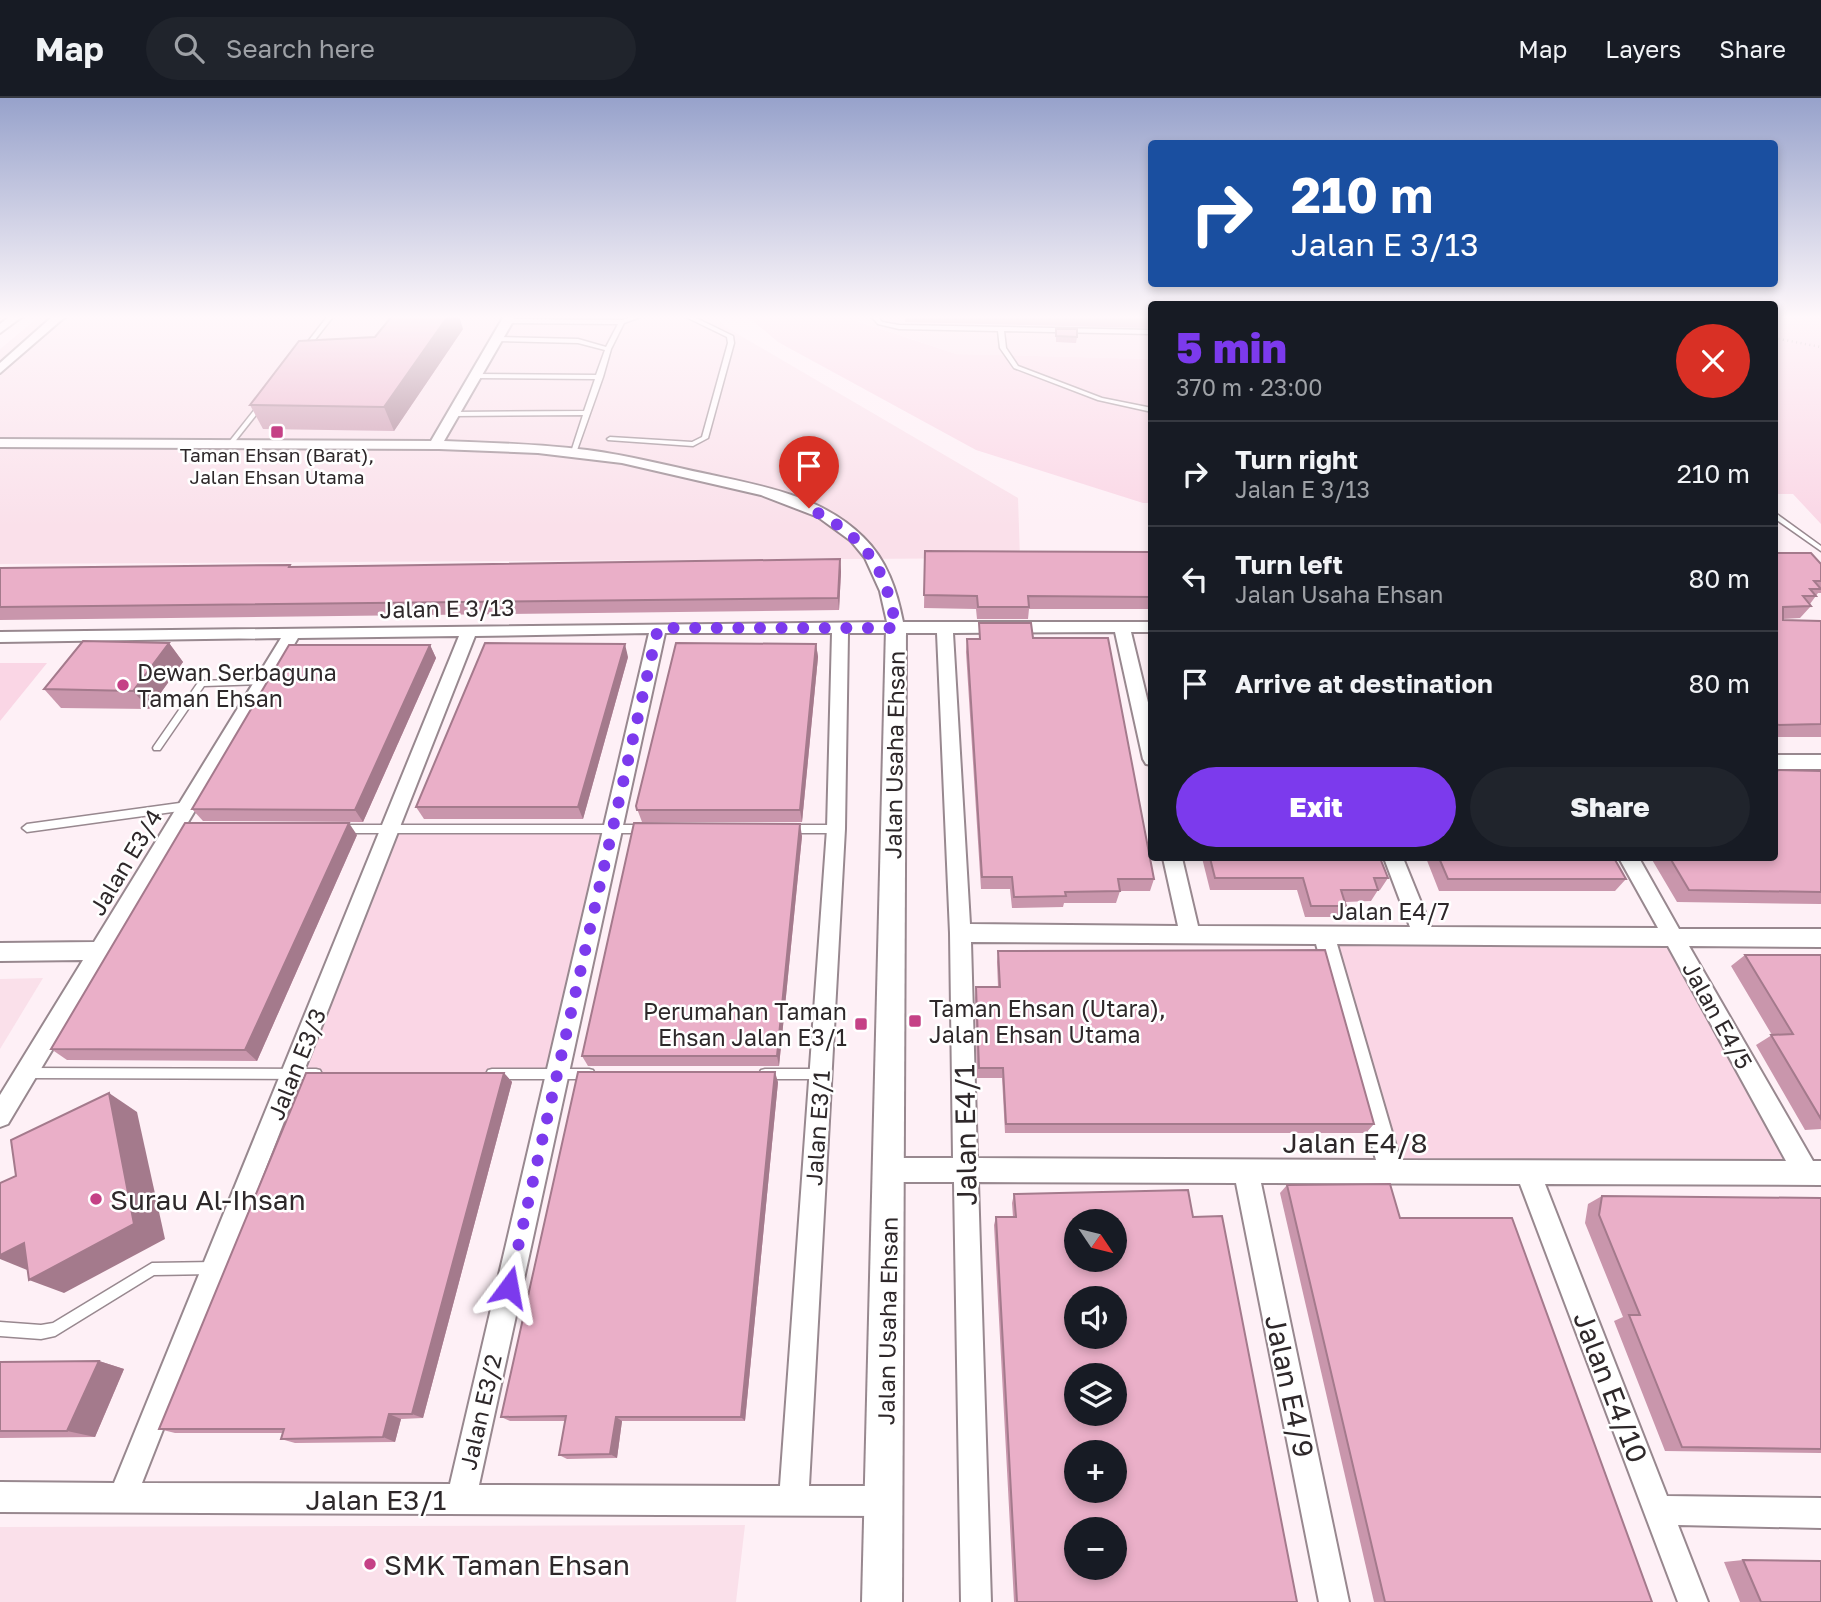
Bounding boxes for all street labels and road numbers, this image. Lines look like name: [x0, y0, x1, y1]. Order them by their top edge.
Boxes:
street label: Jalan E 3/13: [379, 593, 515, 623]
street label: Jalan Usaha Ehsan: [878, 651, 910, 859]
street label: Jalan E3/4: [82, 804, 168, 920]
street label: Jalan E4/7: [1332, 897, 1450, 925]
street label: Jalan E4/5: [1677, 956, 1759, 1074]
street label: Jalan E3/3: [261, 1004, 331, 1124]
street label: Jalan E4/1: [947, 1064, 983, 1206]
street label: Jalan E3/1: [799, 1069, 835, 1187]
street label: Jalan E4/8: [1282, 1126, 1428, 1159]
street label: Jalan Usaha Ehsan: [871, 1217, 903, 1425]
street label: Jalan E4/10: [1567, 1307, 1655, 1467]
street label: Jalan E4/9: [1259, 1312, 1321, 1460]
street label: Jalan E3/2: [453, 1351, 507, 1473]
street label: Jalan E3/1: [306, 1483, 446, 1516]

